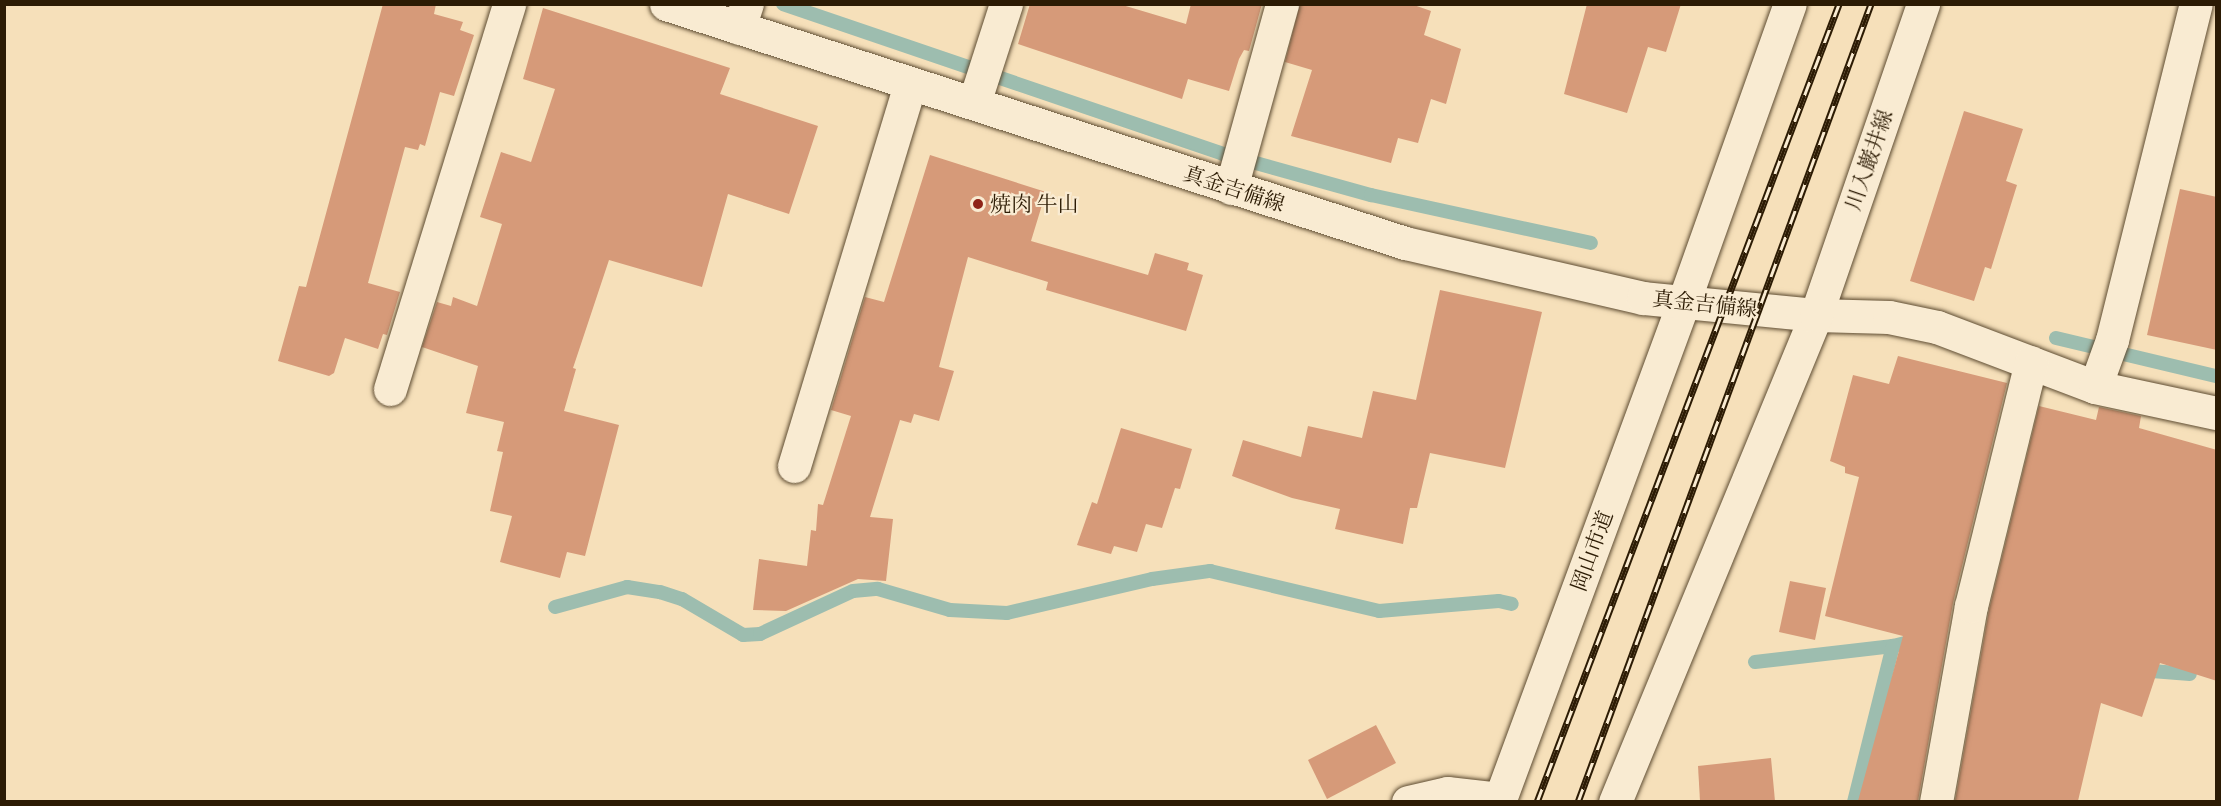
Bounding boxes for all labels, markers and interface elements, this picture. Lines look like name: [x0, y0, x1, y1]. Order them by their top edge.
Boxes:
street label: 川入巌井線: [1840, 106, 1898, 214]
street label: 真金吉備線: [1180, 161, 1288, 217]
place label: 焼肉 牛山: [990, 191, 1079, 217]
marker: 焼肉 牛山: [971, 197, 985, 211]
street label: 真金吉備線: [1651, 286, 1759, 322]
street label: 岡山市道: [1566, 507, 1618, 595]

